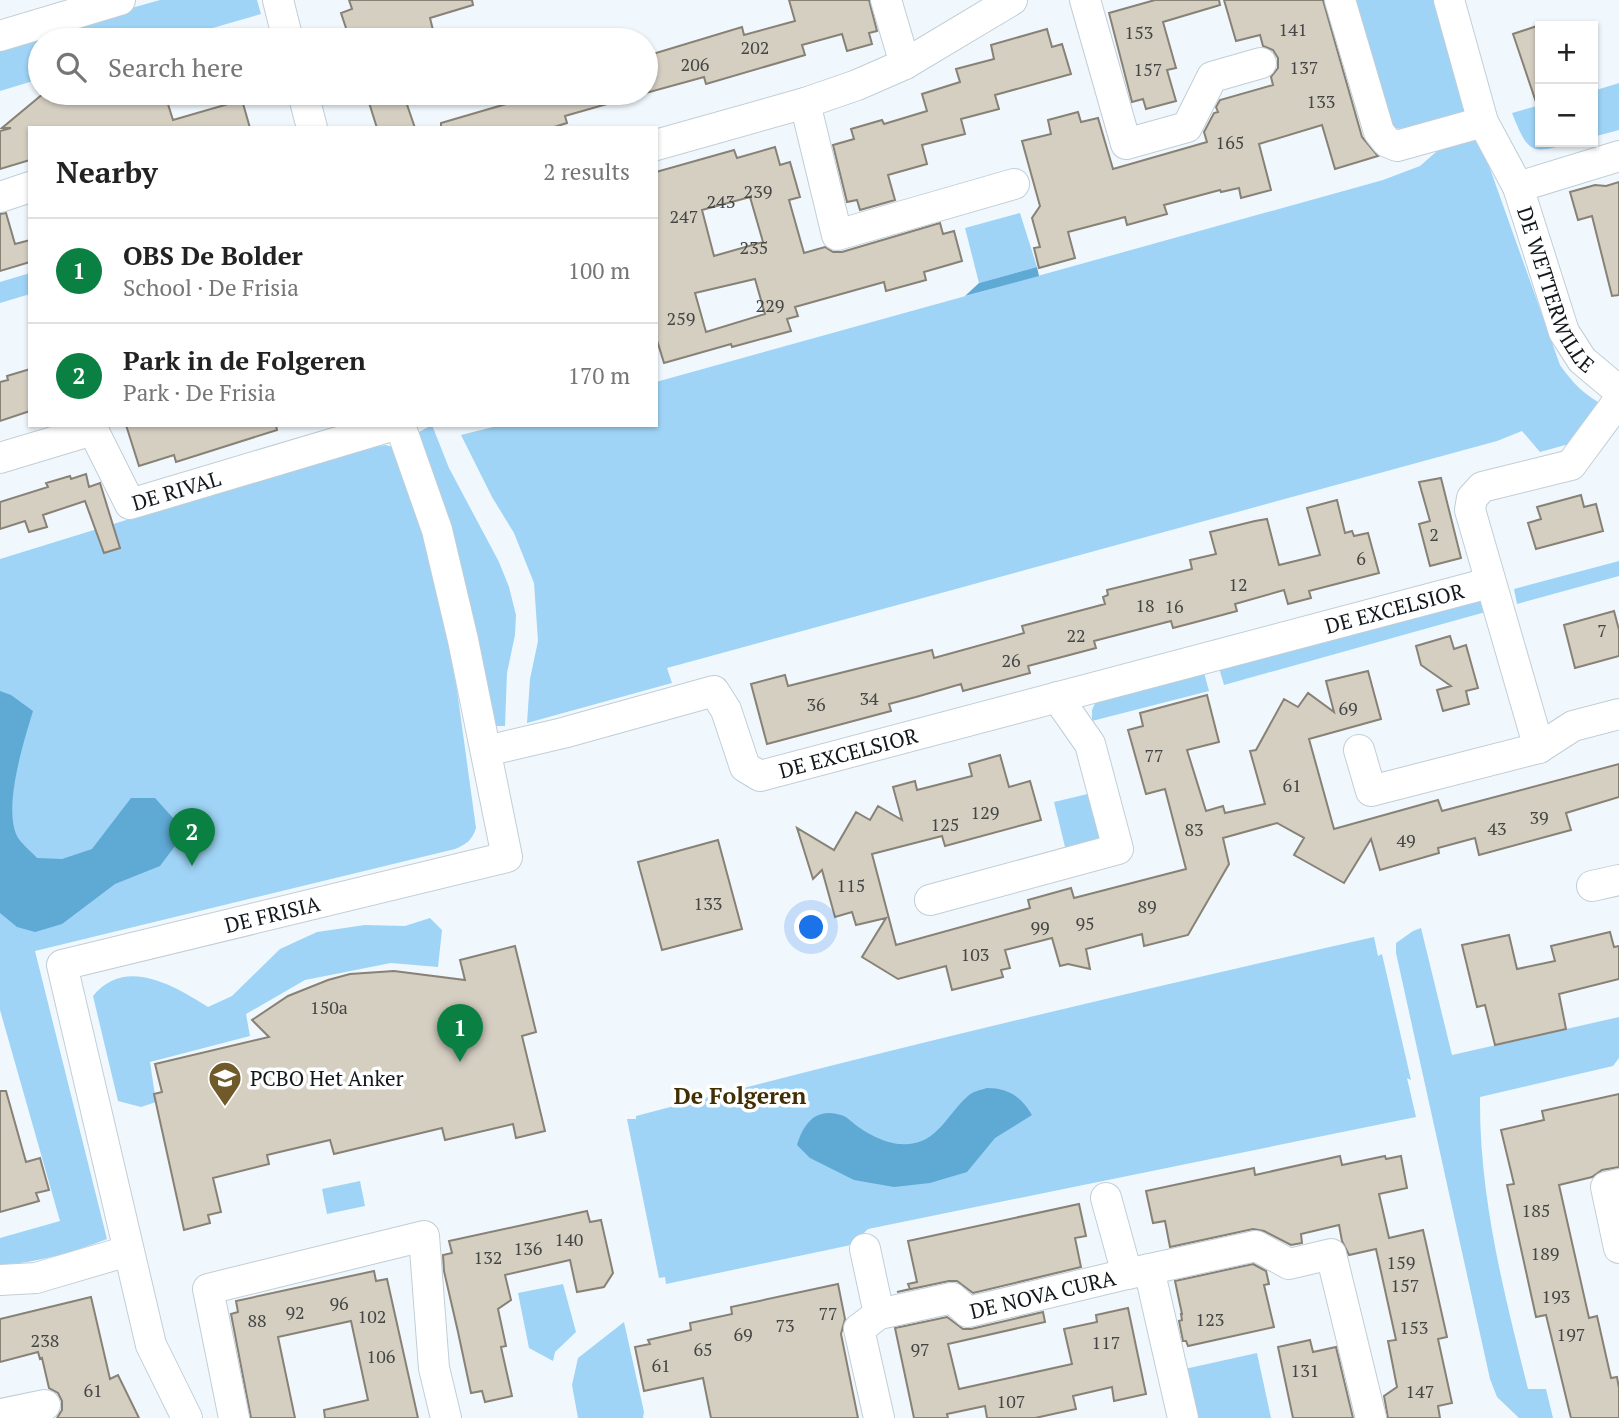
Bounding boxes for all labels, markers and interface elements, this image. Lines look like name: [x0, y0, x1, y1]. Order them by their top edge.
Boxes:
house number: 141: [1279, 17, 1307, 41]
house number: 153: [1125, 20, 1153, 44]
map controls: [1535, 21, 1598, 147]
button: +: [1535, 21, 1598, 84]
search box: [28, 28, 658, 105]
house number: 202: [741, 35, 769, 59]
icon: search: [52, 48, 90, 86]
text: Search here: [108, 50, 243, 84]
house number: 206: [681, 52, 710, 76]
house number: 137: [1290, 55, 1318, 79]
house number: 157: [1134, 57, 1162, 81]
button: −: [1535, 84, 1598, 147]
house number: 133: [1307, 89, 1335, 113]
house number: 165: [1216, 130, 1244, 154]
text: Nearby: [56, 152, 158, 192]
text: 2 results: [543, 156, 630, 187]
house number: 239: [744, 179, 772, 203]
house number: 243: [707, 189, 735, 213]
street label: DE WETTERWILLE: [1511, 203, 1601, 379]
house number: 247: [670, 204, 698, 228]
house number: 235: [740, 235, 768, 259]
text: OBS De Bolder: [123, 238, 303, 272]
text: 1: [73, 255, 86, 286]
text: 100 m: [568, 255, 630, 286]
text: School · De Frisia: [123, 272, 299, 303]
house number: 229: [756, 293, 784, 317]
house number: 259: [667, 306, 695, 330]
text: Park in de Folgeren: [123, 343, 366, 377]
text: 2: [73, 360, 86, 391]
text: 170 m: [568, 360, 630, 391]
text: Park · De Frisia: [123, 377, 276, 408]
street label: DE RIVAL: [128, 464, 224, 517]
house number: 2: [1429, 522, 1439, 546]
house number: 6: [1356, 546, 1366, 570]
house number: 12: [1228, 572, 1248, 596]
street label: DE EXCELSIOR: [1322, 576, 1467, 640]
house number: 18: [1135, 593, 1155, 617]
house number: 16: [1164, 594, 1184, 618]
house number: 7: [1597, 618, 1607, 642]
house number: 22: [1066, 623, 1086, 647]
house number: 26: [1001, 648, 1021, 672]
house number: 34: [859, 686, 879, 710]
house number: 36: [806, 692, 826, 716]
house number: 69: [1338, 696, 1358, 720]
street label: DE EXCELSIOR: [776, 721, 921, 784]
house number: 77: [1144, 743, 1164, 767]
house number: 61: [1282, 773, 1302, 797]
house number: 129: [971, 800, 999, 824]
house number: 39: [1529, 805, 1549, 829]
pin: 2: [169, 808, 215, 866]
house number: 125: [931, 812, 959, 836]
house number: 43: [1487, 816, 1507, 840]
house number: 83: [1184, 817, 1204, 841]
house number: 49: [1396, 828, 1416, 852]
house number: 115: [837, 873, 865, 897]
street label: DE FRISIA: [222, 889, 324, 939]
house number: 133: [694, 891, 722, 915]
house number: 89: [1137, 894, 1157, 918]
your location: [794, 910, 828, 944]
house number: 95: [1075, 911, 1095, 935]
house number: 99: [1030, 915, 1050, 939]
house number: 103: [961, 942, 989, 966]
house number: 150a: [310, 995, 348, 1019]
pin: 1: [437, 1004, 483, 1062]
school or university icon: PCBO Het Anker: [206, 1059, 244, 1108]
place label: PCBO Het Anker: [250, 1064, 404, 1092]
district label: De Folgeren: [674, 1080, 806, 1111]
house number: 185: [1522, 1198, 1550, 1222]
house number: 140: [555, 1227, 583, 1251]
house number: 136: [514, 1236, 543, 1260]
house number: 189: [1531, 1241, 1559, 1265]
house number: 132: [474, 1245, 502, 1269]
house number: 159: [1387, 1250, 1415, 1274]
street label: DE NOVA CURA: [967, 1263, 1119, 1325]
house number: 157: [1391, 1273, 1419, 1297]
house number: 193: [1542, 1284, 1570, 1308]
house number: 96: [329, 1291, 349, 1315]
house number: 92: [285, 1300, 305, 1324]
house number: 77: [818, 1301, 838, 1325]
house number: 102: [358, 1304, 386, 1328]
house number: 123: [1196, 1307, 1224, 1331]
house number: 88: [247, 1308, 267, 1332]
house number: 73: [775, 1313, 795, 1337]
house number: 153: [1400, 1315, 1428, 1339]
house number: 69: [733, 1322, 753, 1346]
house number: 197: [1557, 1322, 1585, 1346]
house number: 238: [31, 1328, 59, 1352]
house number: 117: [1092, 1330, 1120, 1354]
house number: 65: [693, 1337, 713, 1361]
house number: 97: [910, 1337, 930, 1361]
house number: 106: [367, 1344, 396, 1368]
house number: 61: [651, 1353, 671, 1377]
house number: 131: [1291, 1358, 1319, 1382]
house number: 61: [83, 1378, 103, 1402]
house number: 147: [1406, 1379, 1434, 1403]
house number: 107: [997, 1389, 1025, 1413]

